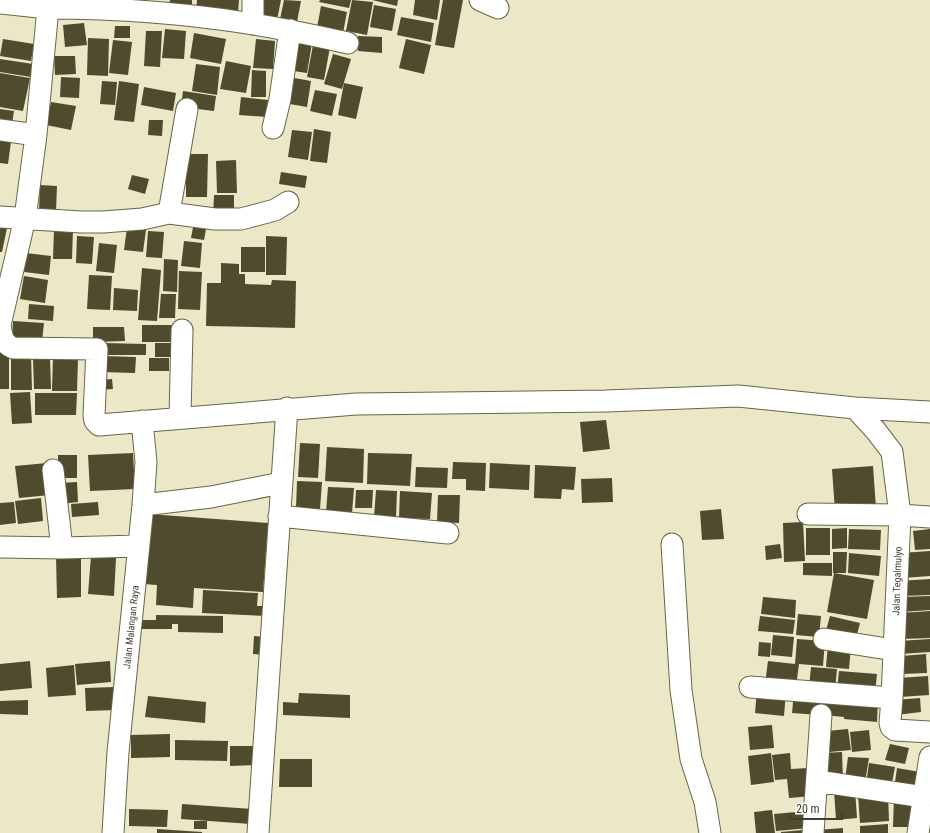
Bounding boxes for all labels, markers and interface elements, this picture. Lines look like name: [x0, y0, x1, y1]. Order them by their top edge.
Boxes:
street label: Jalan Tegalmulyo: [890, 546, 904, 616]
street label: Jalan Malangan Raya: [121, 585, 141, 669]
scale bar: [790, 795, 842, 821]
text: 20 m: [796, 802, 820, 816]

